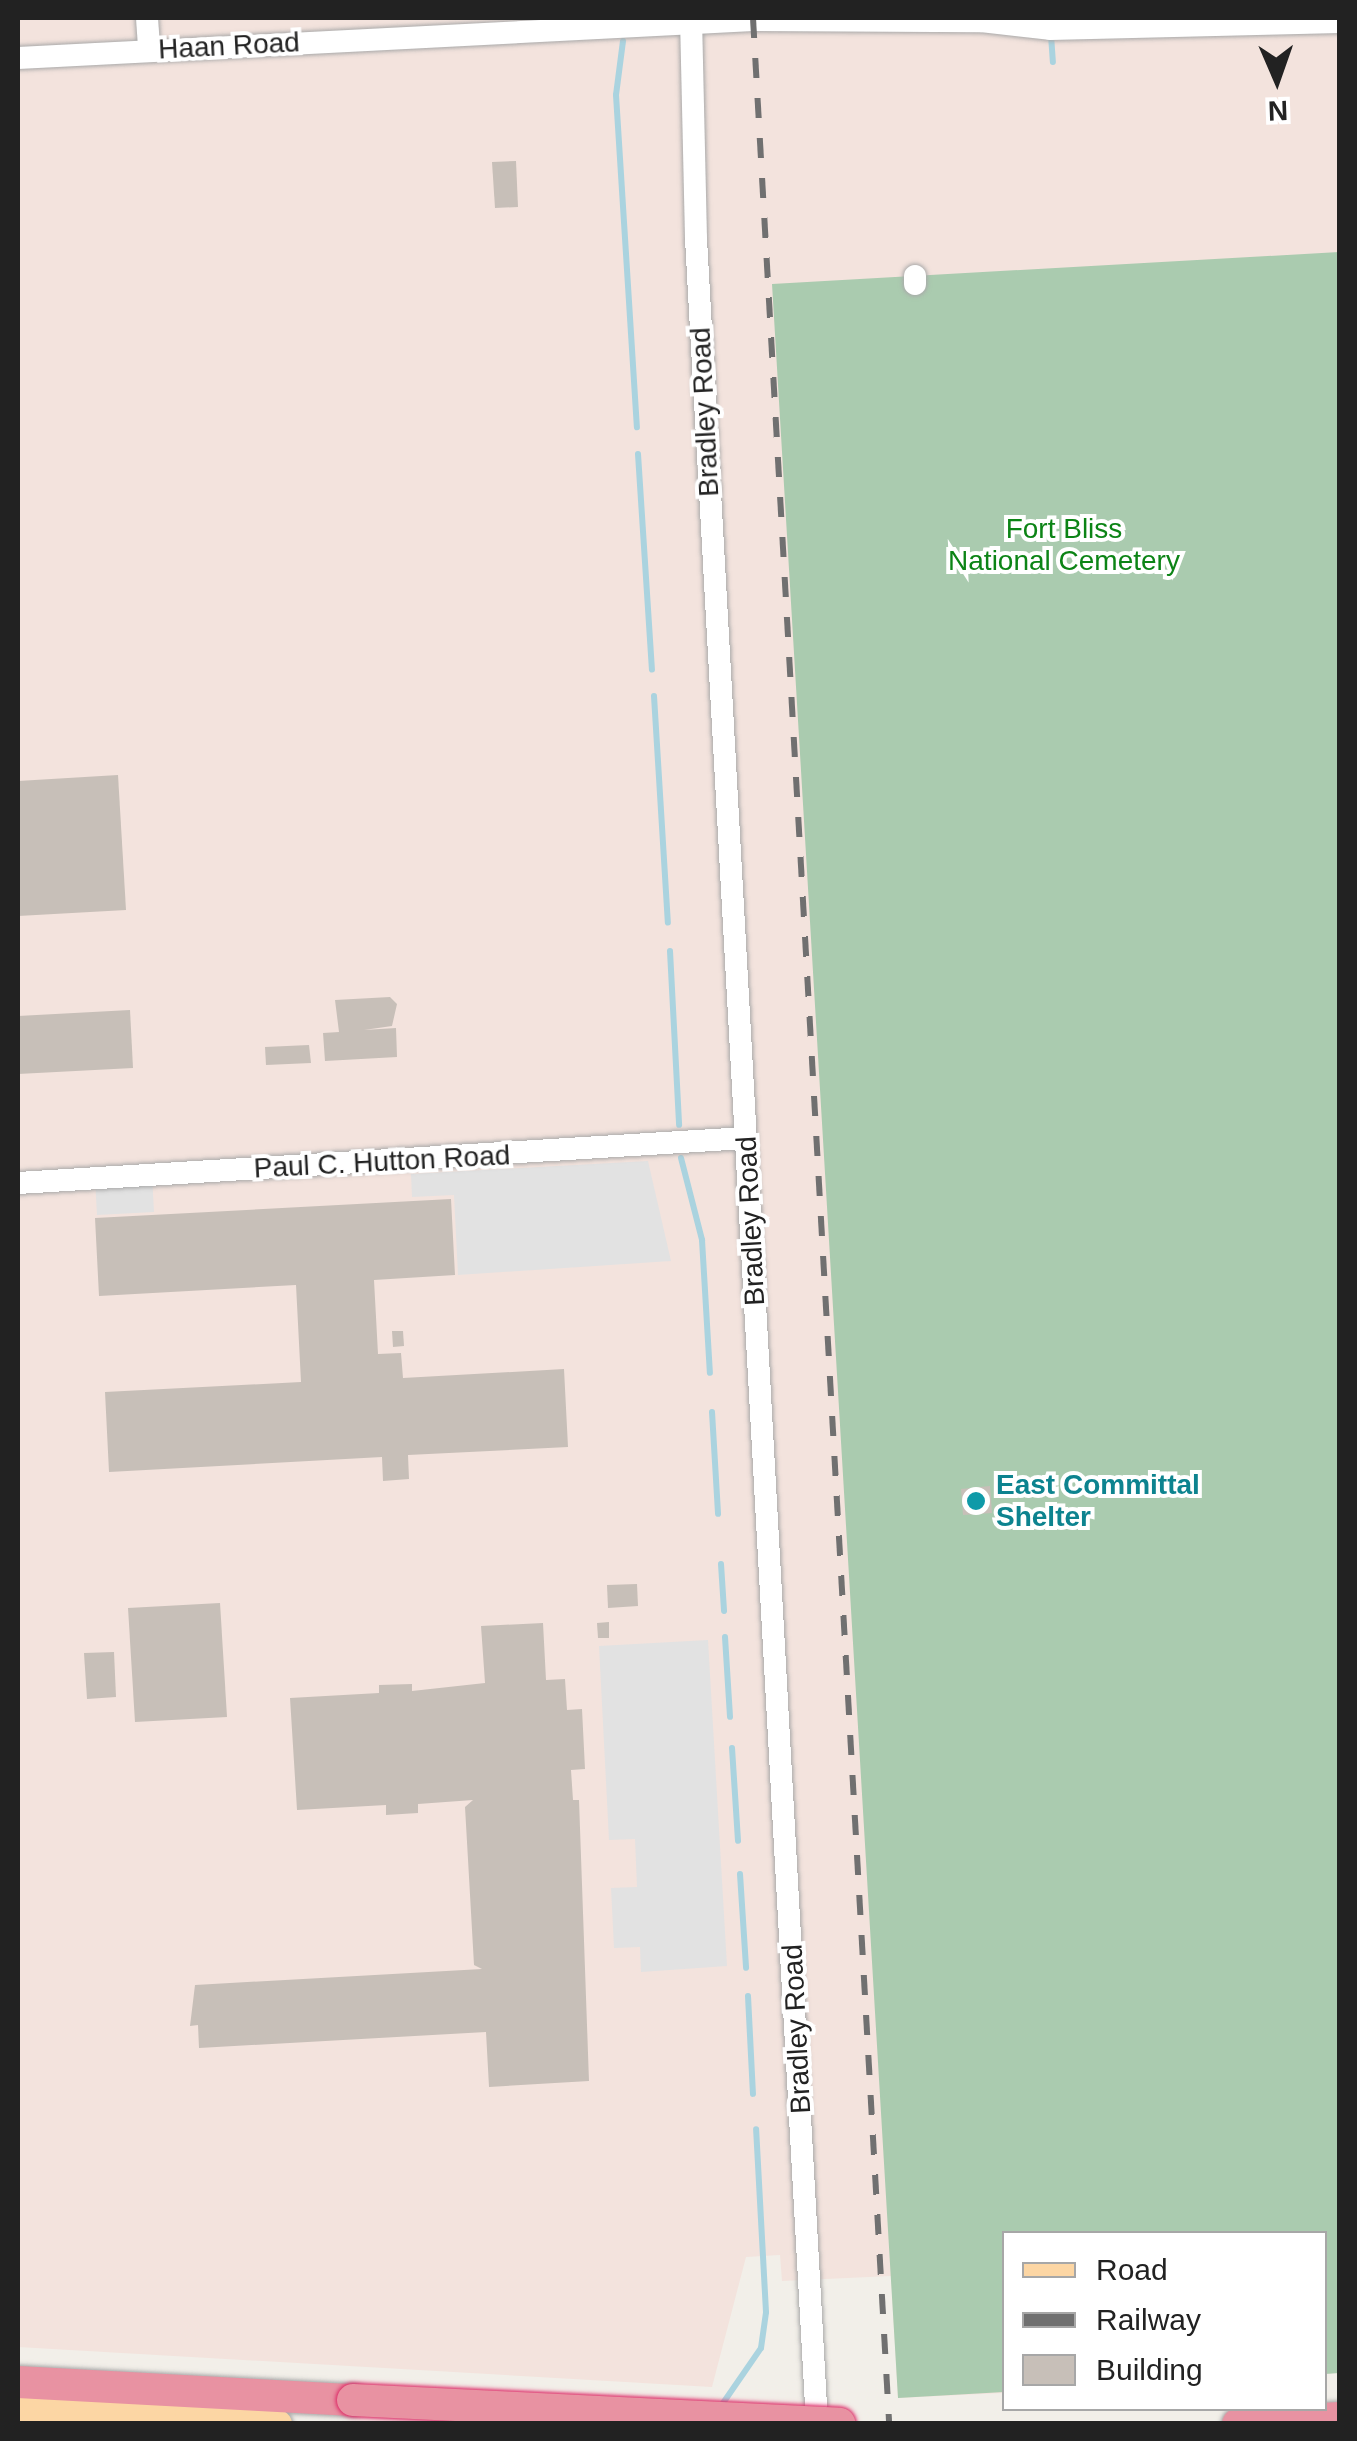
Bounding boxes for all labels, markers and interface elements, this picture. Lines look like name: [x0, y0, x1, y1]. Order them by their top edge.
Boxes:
street label: Haan Road: [157, 26, 301, 66]
north arrow: [1227, 30, 1327, 130]
text: N: [1267, 95, 1289, 126]
street label: Bradley Road: [684, 326, 726, 498]
park label: Fort Bliss National Cemetery: [948, 512, 1180, 578]
street label: Bradley Road: [730, 1135, 772, 1307]
street label: Paul C. Hutton Road: [253, 1139, 511, 1185]
place label: East Committal Shelter: [996, 1468, 1200, 1534]
marker: East Committal Shelter: [965, 1490, 987, 1512]
street label: Bradley Road: [776, 1943, 818, 2115]
legend: [1002, 2231, 1327, 2411]
text: Road: [1096, 2253, 1168, 2286]
text: Railway: [1096, 2303, 1201, 2336]
text: Building: [1096, 2353, 1203, 2386]

